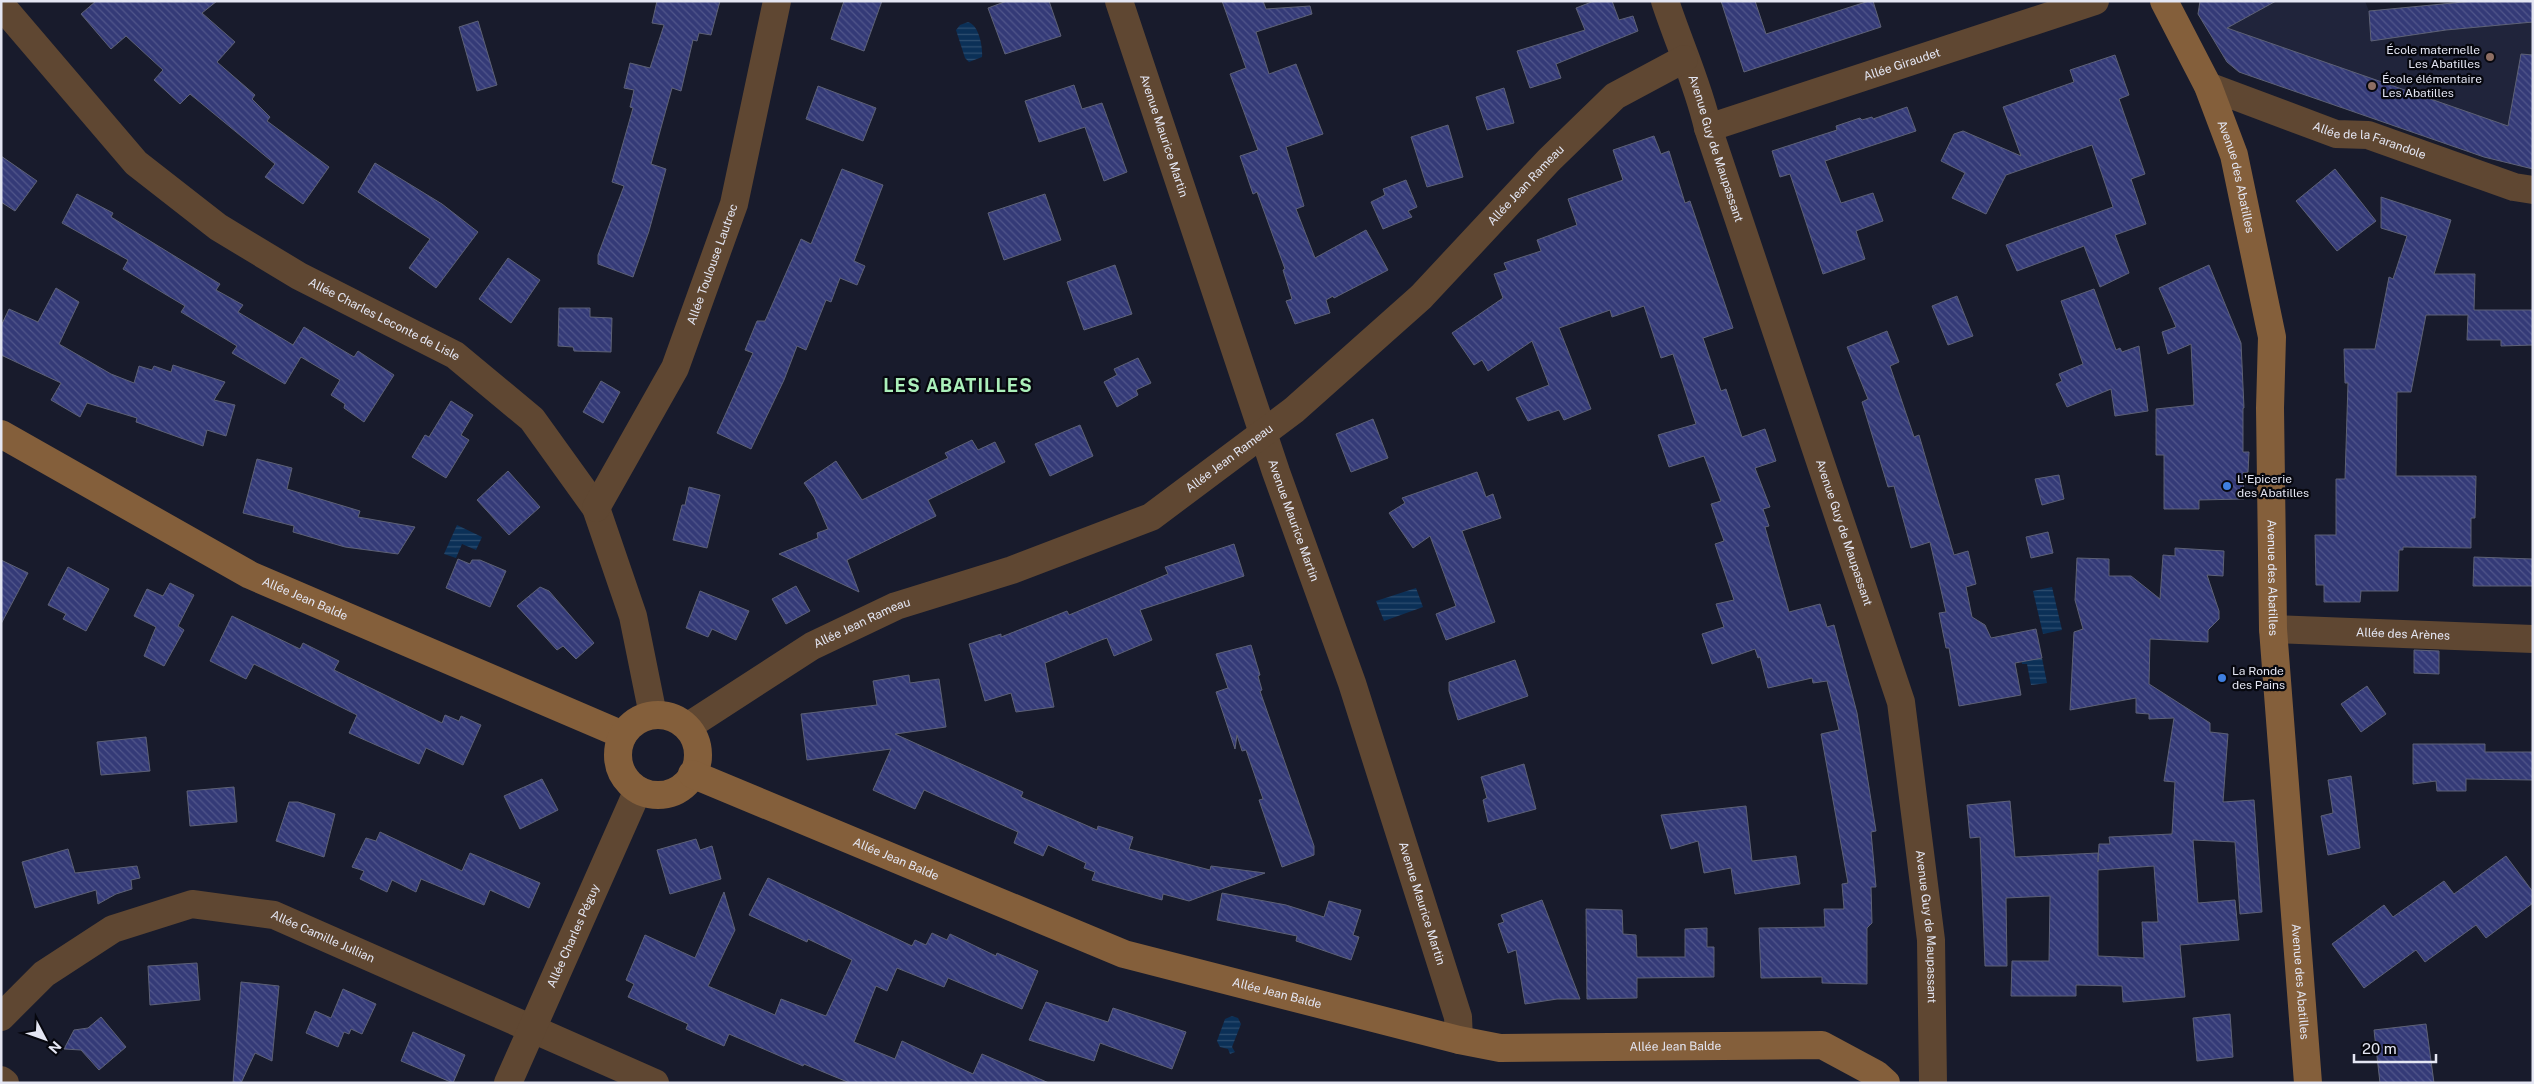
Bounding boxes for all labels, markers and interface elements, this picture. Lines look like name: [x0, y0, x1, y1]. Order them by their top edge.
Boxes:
place label: École maternelle Les Abatilles: [2386, 43, 2480, 71]
street label: Allée Giraudet: [1862, 45, 1942, 84]
marker: École maternelle Les Abatilles: [2484, 51, 2496, 63]
street label: Avenue Maurice Martin: [1137, 72, 1191, 199]
place label: École élémentaire Les Abatilles: [2382, 72, 2482, 100]
street label: Avenue Guy de Maupassant: [1685, 73, 1746, 224]
marker: École élémentaire Les Abatilles: [2366, 80, 2378, 92]
street label: Avenue des Abatilles: [2215, 118, 2257, 234]
street label: Allée de la Farandole: [2311, 119, 2428, 162]
street label: Allée Jean Rameau: [1485, 142, 1567, 228]
street label: Allée Toulouse Lautrec: [684, 202, 741, 327]
street label: Allée Charles Leconte de Lisle: [306, 275, 463, 363]
district label: LES ABATILLES: [883, 375, 1033, 396]
street label: Allée Jean Rameau: [1183, 421, 1276, 495]
street label: Avenue Guy de Maupassant: [1813, 457, 1875, 608]
street label: Avenue Maurice Martin: [1265, 458, 1322, 583]
place label: L'Epicerie des Abatilles: [2237, 472, 2309, 500]
marker: L'Epicerie des Abatilles: [2221, 480, 2233, 492]
street label: Avenue des Abatilles: [2265, 519, 2280, 636]
street label: Allée Jean Balde: [260, 574, 350, 623]
street label: Allée Jean Rameau: [811, 595, 912, 651]
street label: Allée des Arènes: [2356, 625, 2450, 643]
place label: La Ronde des Pains: [2232, 664, 2285, 692]
marker: La Ronde des Pains: [2216, 672, 2228, 684]
street label: Allée Jean Balde: [851, 835, 941, 883]
street label: Avenue Maurice Martin: [1396, 840, 1448, 967]
street label: Avenue Guy de Maupassant: [1913, 849, 1939, 1004]
street label: Allée Charles Péguy: [544, 881, 603, 990]
street label: Allée Camille Jullian: [269, 907, 377, 965]
street label: Avenue des Abatilles: [2289, 923, 2312, 1040]
street label: Allée Jean Balde: [1231, 975, 1323, 1012]
north arrow: [20, 1014, 70, 1064]
scale bar: [2354, 1032, 2436, 1064]
text: N: [45, 1038, 64, 1057]
street label: Allée Jean Balde: [1629, 1039, 1721, 1054]
text: 20 m: [2362, 1040, 2397, 1057]

